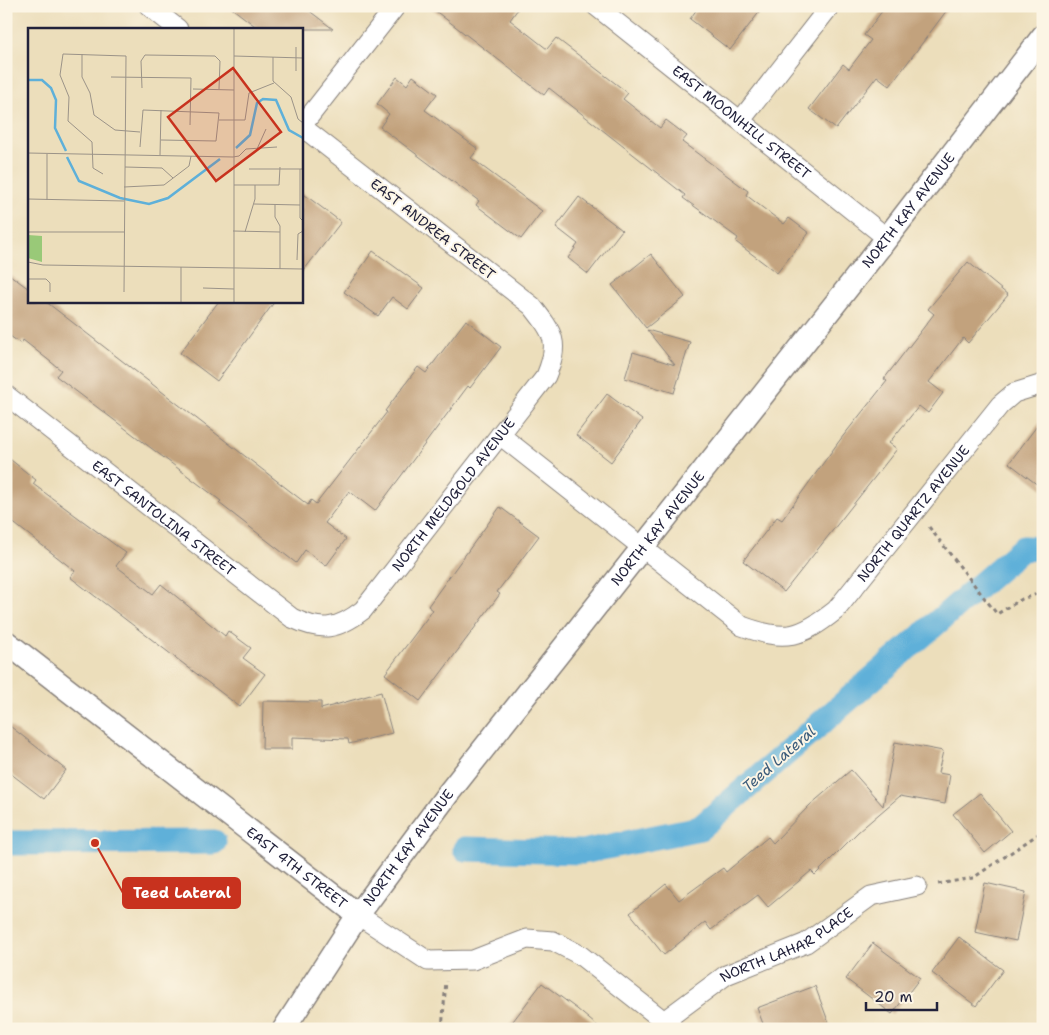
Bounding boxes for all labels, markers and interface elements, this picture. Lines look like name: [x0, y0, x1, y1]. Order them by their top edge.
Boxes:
inset map: [28, 28, 302, 302]
street label: EAST MOONHILL STREET: [668, 61, 815, 183]
street label: NORTH KAY AVENUE: [858, 149, 959, 272]
street label: EAST ANDREA STREET: [367, 175, 499, 284]
street label: NORTH MELDGOLD AVENUE: [388, 414, 519, 575]
street label: NORTH QUARTZ AVENUE: [853, 441, 974, 586]
street label: EAST SANTOLINA STREET: [88, 456, 240, 580]
street label: NORTH KAY AVENUE: [607, 467, 708, 589]
water label: Teed Lateral: [738, 721, 820, 796]
street label: NORTH KAY AVENUE: [359, 785, 457, 909]
street label: EAST 4TH STREET: [243, 823, 351, 913]
callout: Teed Lateral: [123, 878, 240, 908]
text: Teed Lateral: [133, 883, 231, 903]
street label: NORTH LAHAR PLACE: [716, 903, 857, 986]
scale bar: [866, 980, 938, 1012]
text: 20 m: [874, 987, 913, 1007]

